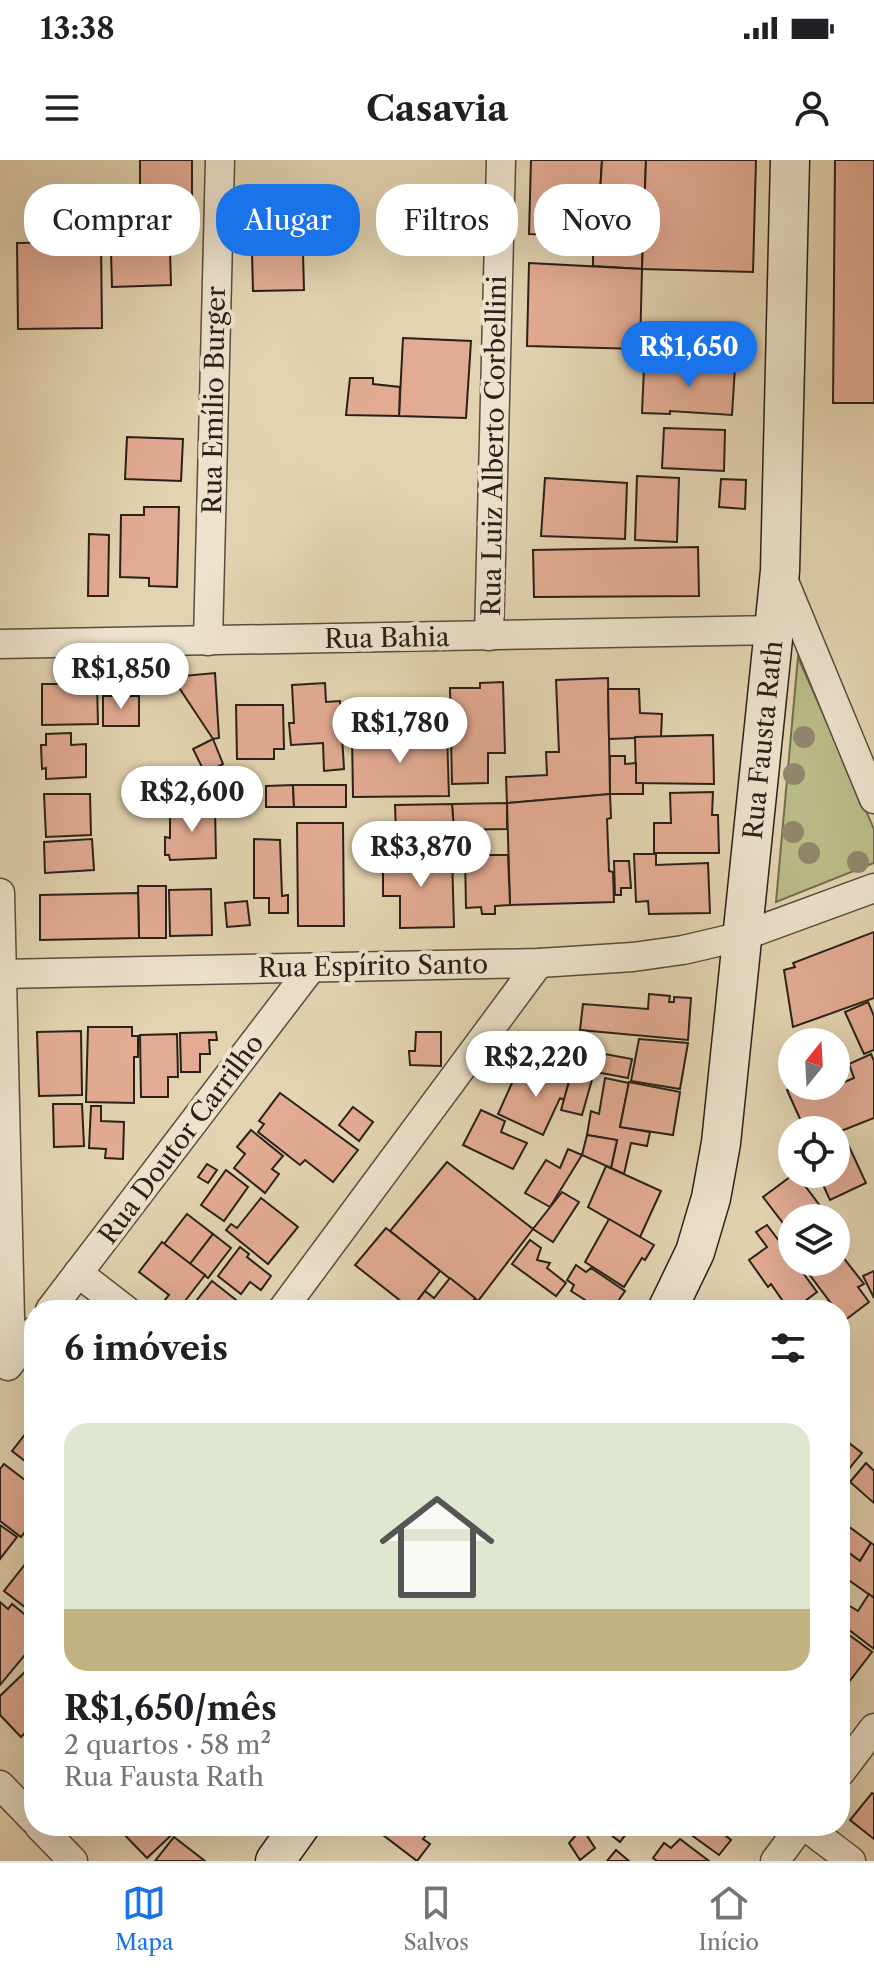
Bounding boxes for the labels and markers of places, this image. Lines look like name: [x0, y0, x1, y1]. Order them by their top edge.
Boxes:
pin: R$1,650: [615, 321, 763, 389]
pin: R$1,850: [47, 643, 195, 711]
pin: R$1,780: [326, 697, 474, 765]
pin: R$2,600: [118, 766, 266, 834]
pin: R$3,870: [347, 821, 495, 889]
pin: R$2,220: [462, 1031, 610, 1099]

